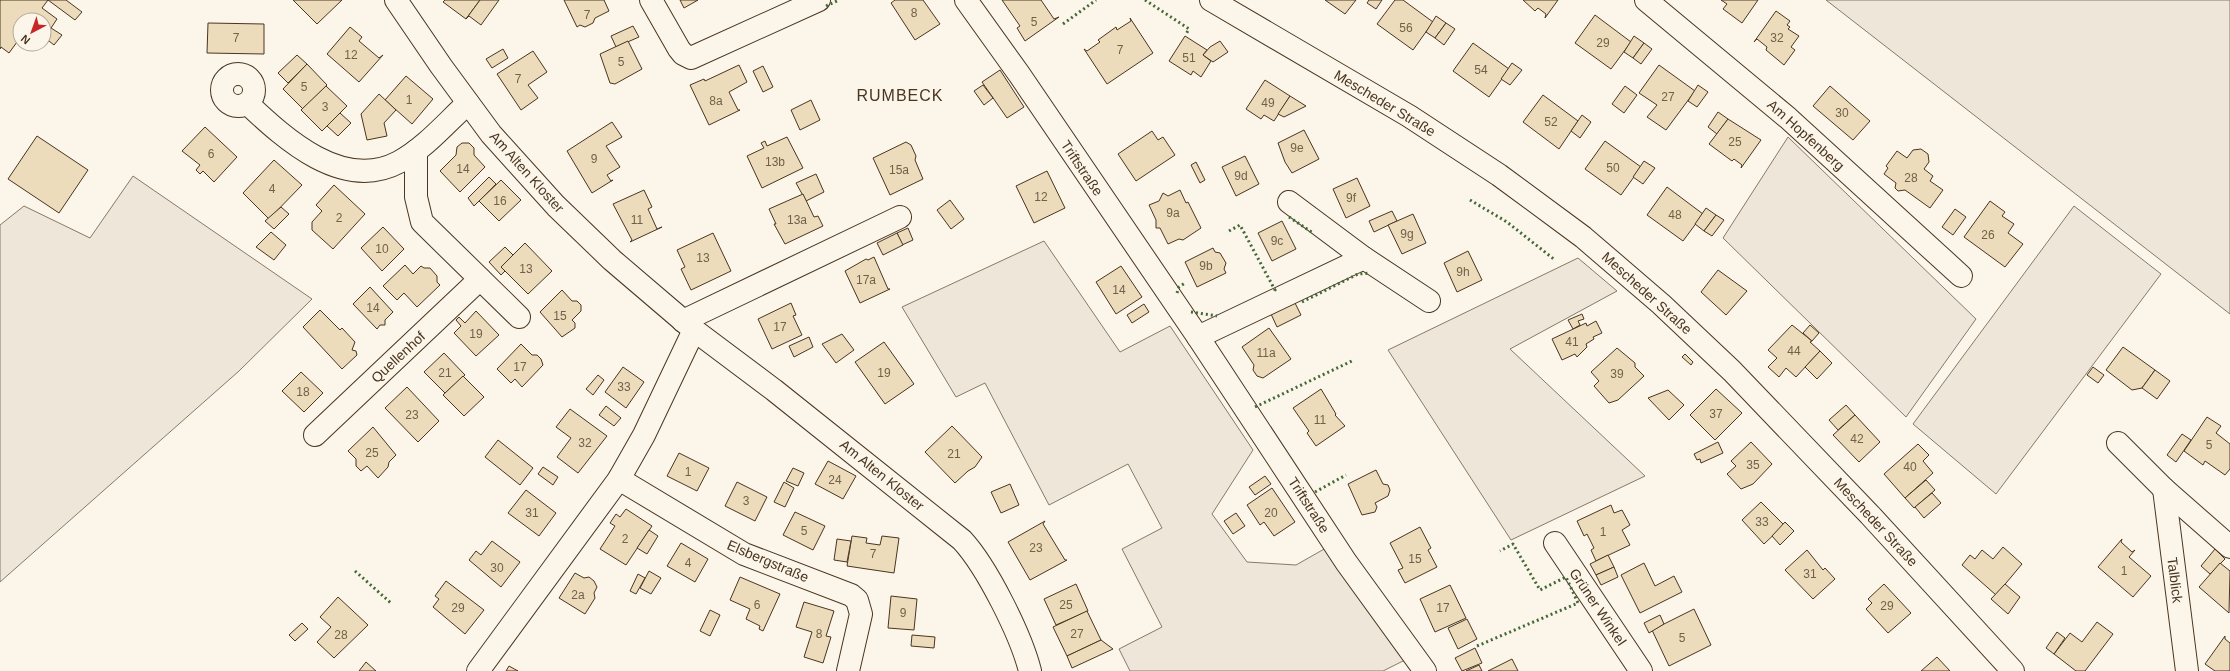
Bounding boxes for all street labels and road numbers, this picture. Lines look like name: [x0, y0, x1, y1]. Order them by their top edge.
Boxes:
street label: Mescheder Straße: [1332, 66, 1439, 140]
street label: Am Hopfenberg: [1764, 96, 1848, 174]
street label: Am Alten Kloster: [486, 128, 568, 216]
street label: Triftstraße: [1058, 137, 1106, 199]
street label: Mescheder Straße: [1599, 249, 1695, 338]
street label: Quellenhof: [368, 328, 428, 386]
street label: Am Alten Kloster: [837, 436, 928, 514]
street label: Triftstraße: [1285, 474, 1333, 536]
street label: Mescheder Straße: [1831, 474, 1921, 570]
street label: Elsbergstraße: [725, 537, 811, 585]
street label: Talblick: [2164, 556, 2186, 605]
street label: Grüner Winkel: [1566, 565, 1630, 649]

